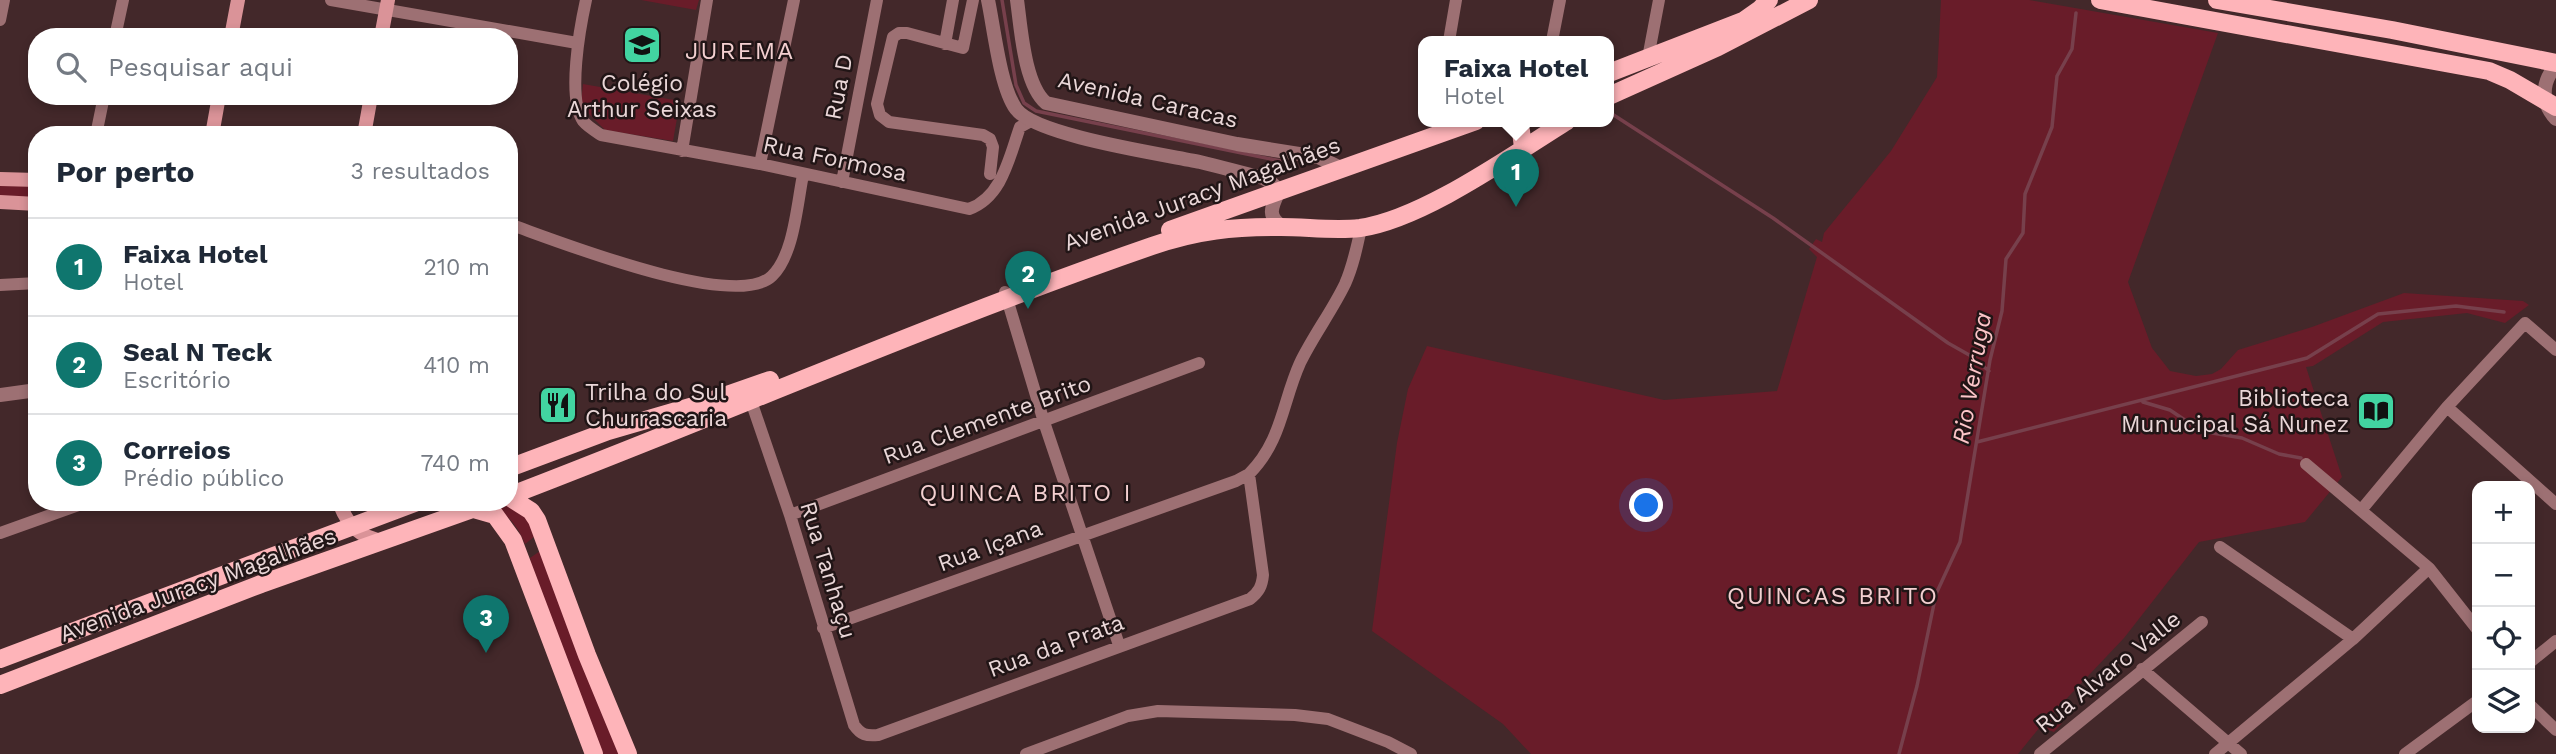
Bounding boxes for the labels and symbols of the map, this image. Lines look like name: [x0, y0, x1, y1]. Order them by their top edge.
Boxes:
school or university icon: Colégio Arthur Seixas: [621, 24, 663, 66]
district label: JUREMA: [685, 37, 795, 65]
street label: Rua D: [819, 52, 859, 122]
street label: Avenida Caracas: [1055, 66, 1241, 134]
place label: Colégio Arthur Seixas: [567, 70, 717, 123]
street label: Rua Formosa: [761, 131, 909, 187]
street label: Avenida Juracy Magalhães: [1060, 131, 1344, 257]
pin: 1: [1493, 149, 1539, 207]
pin: 2: [1005, 251, 1051, 309]
water label: Rio Verruga: [1947, 310, 1997, 446]
street label: Rua Clemente Brito: [879, 370, 1095, 470]
place label: Trilha do Sul Churrascaria: [585, 379, 727, 432]
restaurant icon: Trilha do Sul Churrascaria: [537, 384, 579, 426]
place label: Biblioteca Munucipal Sá Nunez: [2121, 385, 2349, 438]
library icon: Biblioteca Munucipal Sá Nunez: [2355, 390, 2397, 432]
district label: QUINCA BRITO I: [919, 479, 1133, 507]
your location: [1629, 488, 1663, 522]
street label: Rua Tanhaçu: [794, 498, 862, 642]
street label: Rua Içana: [934, 515, 1046, 577]
street label: Avenida Juracy Magalhães: [56, 522, 340, 648]
district label: QUINCAS BRITO: [1727, 582, 1939, 610]
pin: 3: [463, 595, 509, 653]
street label: Rua Alvaro Valle: [2030, 605, 2186, 739]
street label: Rua da Prata: [984, 609, 1128, 683]

